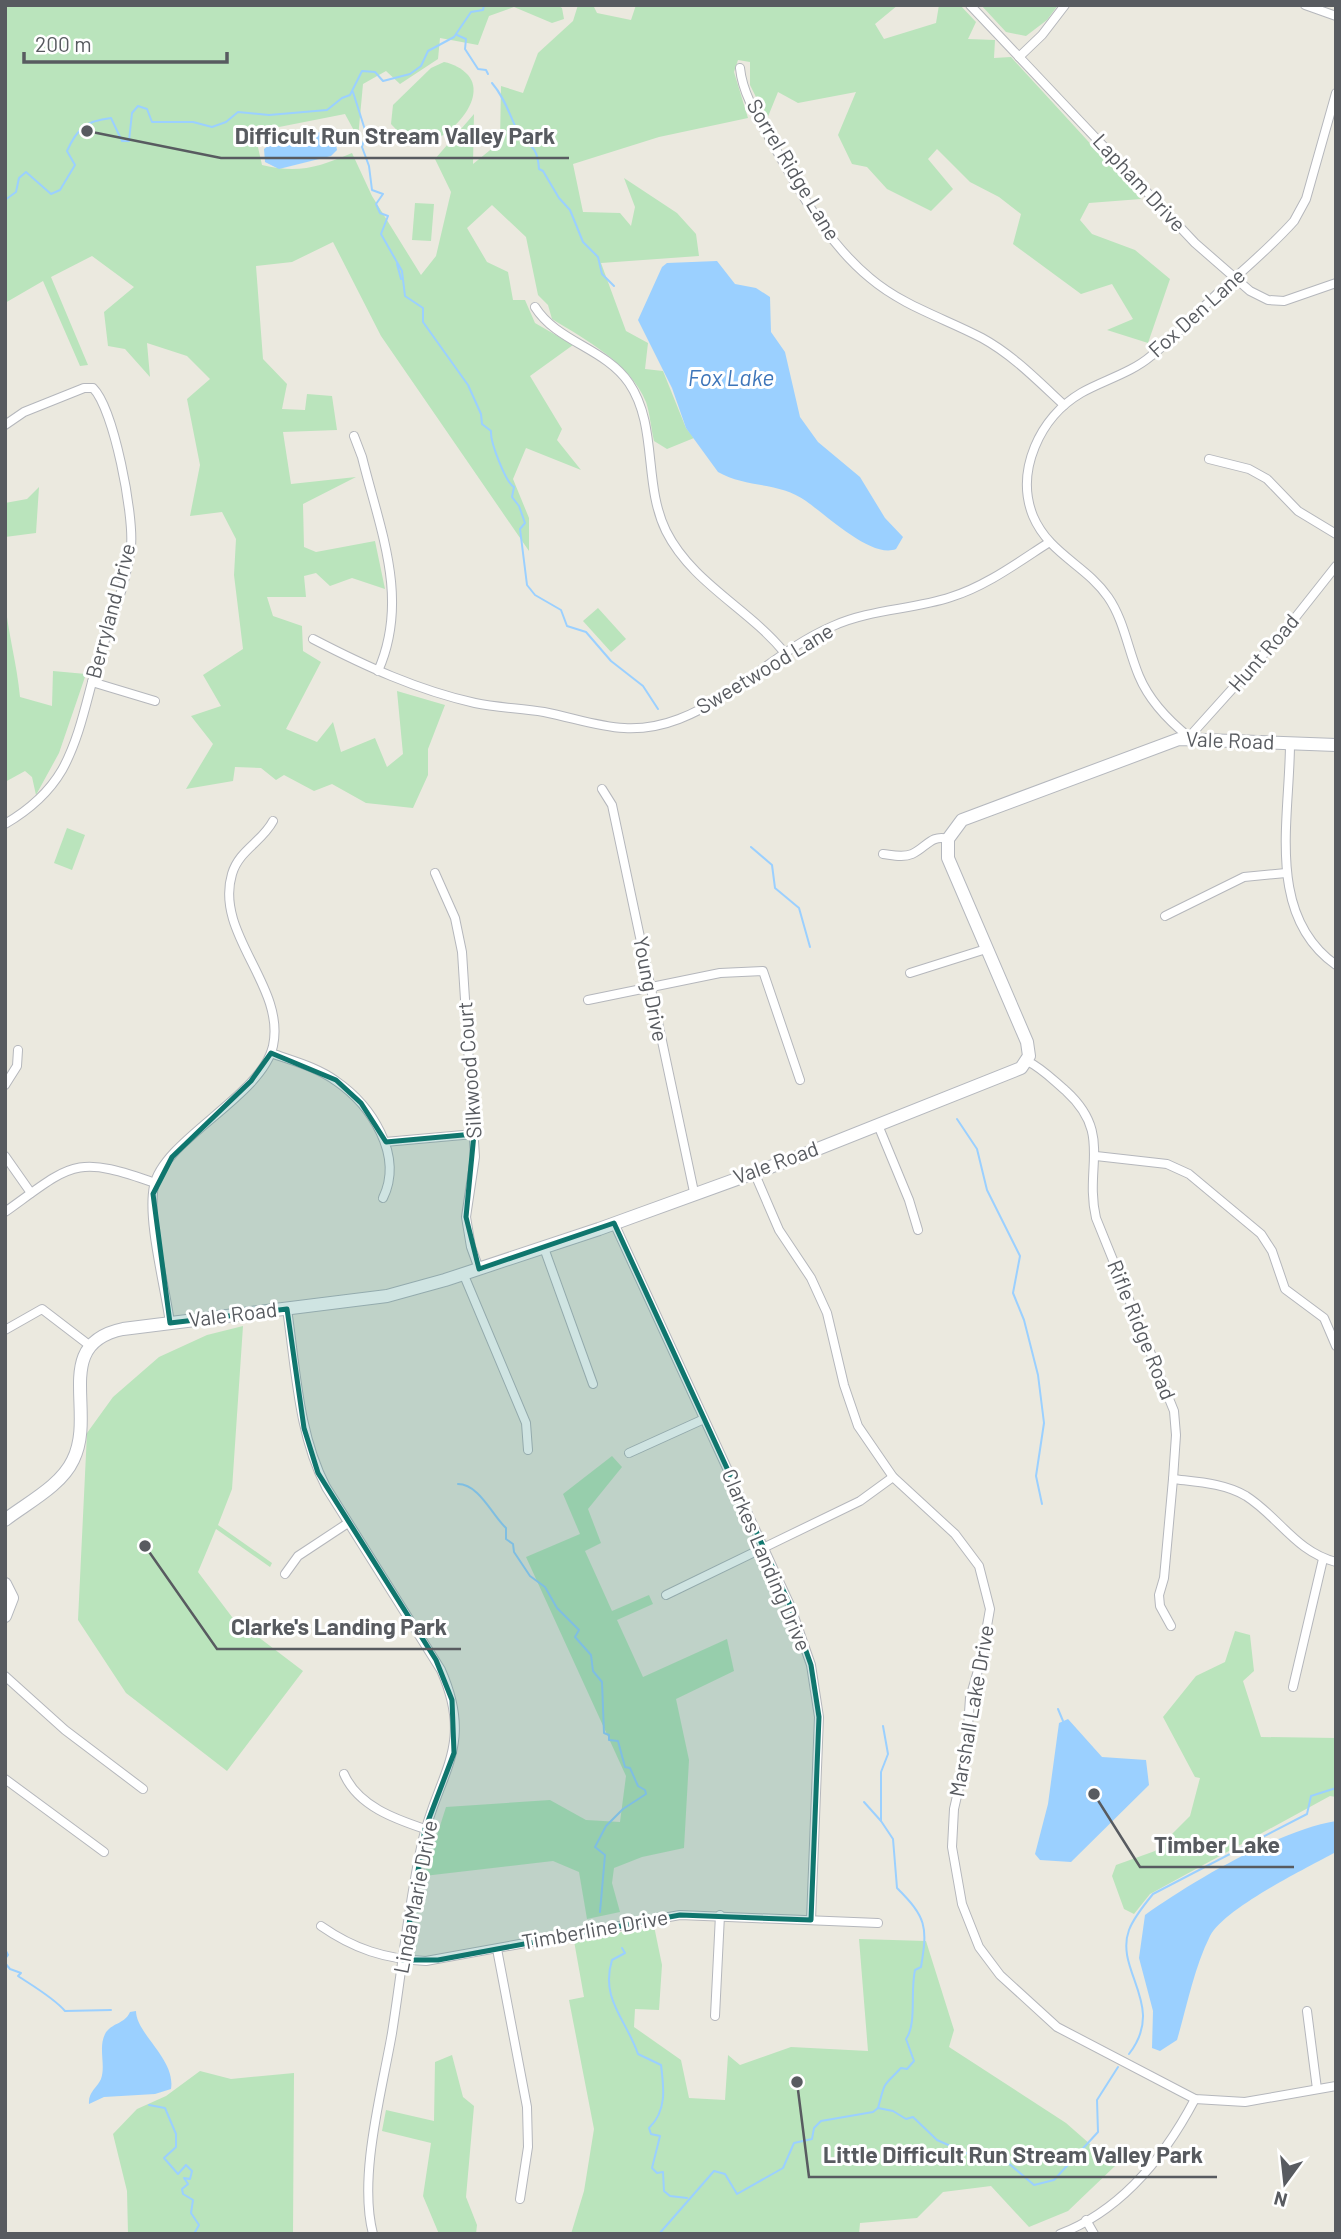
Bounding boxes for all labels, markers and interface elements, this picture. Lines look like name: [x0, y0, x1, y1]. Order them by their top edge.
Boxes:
scale bar: [24, 21, 228, 65]
text: 200 m: [35, 31, 92, 56]
street label: Sorrel Ridge Lane: [742, 94, 846, 244]
callout: Difficult Run Stream Valley Park: [221, 114, 569, 158]
text: Difficult Run Stream Valley Park: [235, 121, 555, 149]
street label: Lapham Drive: [1088, 128, 1192, 236]
street label: Fox Den Lane: [1143, 262, 1249, 362]
water label: Fox Lake: [688, 363, 774, 391]
street label: Berryland Drive: [79, 540, 140, 681]
street label: Hunt Road: [1222, 608, 1303, 696]
street label: Sweetwood Lane: [691, 617, 837, 718]
street label: Vale Road: [1185, 725, 1275, 754]
street label: Young Drive: [629, 934, 674, 1044]
street label: Silkwood Court: [451, 1001, 486, 1139]
street label: Vale Road: [730, 1135, 821, 1189]
street label: Rifle Ridge Road: [1103, 1256, 1182, 1403]
street label: Vale Road: [187, 1296, 278, 1331]
street label: Clarkes Landing Drive: [718, 1465, 817, 1654]
callout: Clarke's Landing Park: [217, 1605, 461, 1649]
text: Clarke's Landing Park: [231, 1612, 447, 1640]
street label: Marshall Lake Drive: [943, 1623, 998, 1799]
street label: Linda Marie Drive: [387, 1818, 442, 1976]
callout: Timber Lake: [1140, 1823, 1294, 1867]
text: Timber Lake: [1154, 1830, 1280, 1858]
street label: Timberline Drive: [520, 1903, 670, 1954]
callout: Little Difficult Run Stream Valley Park: [809, 2133, 1217, 2177]
text: Little Difficult Run Stream Valley Park: [823, 2140, 1203, 2168]
north arrow: [1250, 2148, 1320, 2218]
text: N: [1271, 2187, 1290, 2213]

